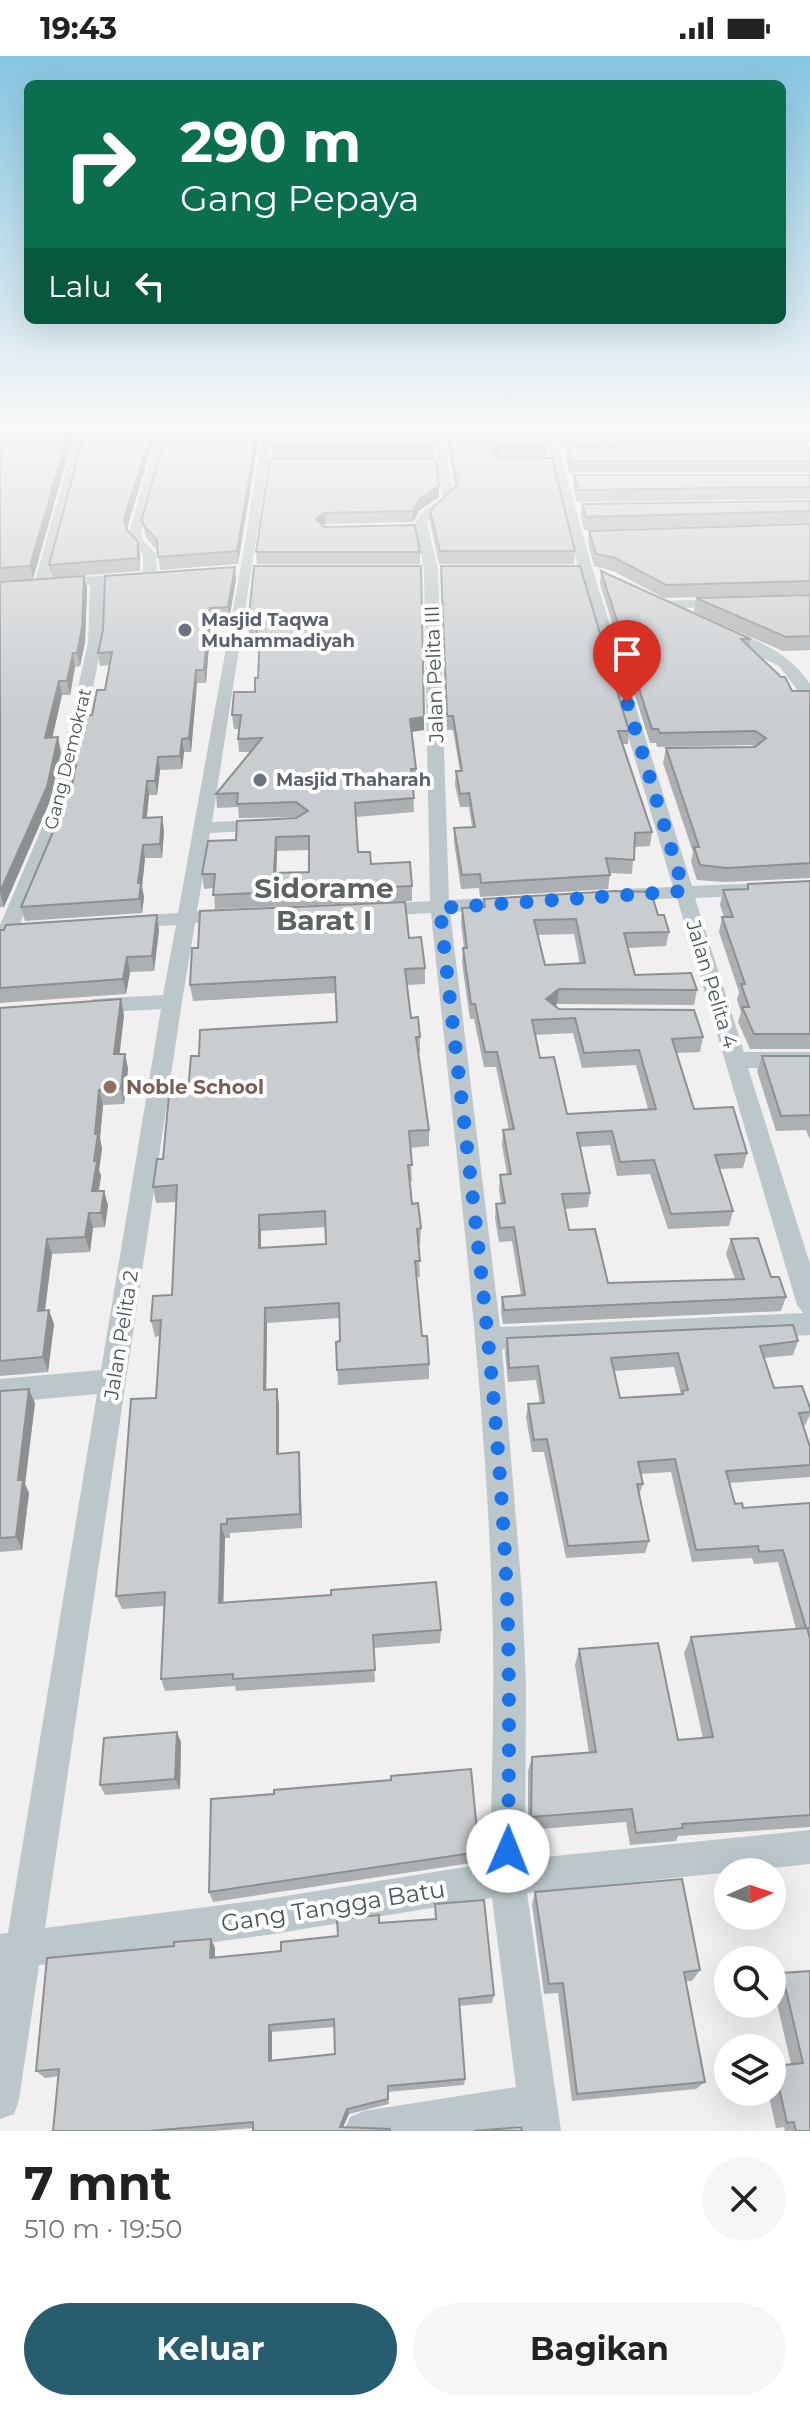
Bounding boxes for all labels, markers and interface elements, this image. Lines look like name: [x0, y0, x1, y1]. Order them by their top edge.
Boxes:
text: 19:43: [40, 10, 117, 47]
text: 290 m: [180, 108, 361, 176]
icon: right: [48, 112, 152, 216]
text: Gang Pepaya: [180, 176, 420, 220]
icon: left: [128, 264, 172, 308]
text: Lalu: [48, 268, 112, 305]
street label: Jalan Pelita III: [420, 605, 448, 744]
place label: Masjid Taqwa Muhammadiyah: [201, 609, 355, 652]
pin: [593, 620, 661, 702]
marker: Masjid Taqwa Muhammadiyah: [176, 621, 194, 639]
icon: arrive: [605, 632, 649, 676]
street label: Gang Demokrat: [40, 686, 96, 832]
place label: Masjid Thaharah: [276, 769, 431, 791]
marker: Masjid Thaharah: [251, 771, 269, 789]
district label: Sidorame Barat I: [254, 871, 394, 937]
street label: Jalan Pelita 4: [681, 916, 743, 1051]
place label: Noble School: [126, 1075, 264, 1099]
marker: Noble School: [101, 1078, 119, 1096]
street label: Jalan Pelita 2: [99, 1269, 143, 1402]
position arrow: [466, 1809, 550, 1893]
north arrow: [714, 1858, 786, 1930]
map controls: [714, 1858, 786, 2106]
street label: Gang Tangga Batu: [219, 1874, 447, 1938]
button: search: [714, 1946, 786, 2018]
button: layers: [714, 2034, 786, 2106]
text: 7 mnt: [24, 2154, 172, 2212]
button: close: [702, 2157, 786, 2241]
text: 510 m · 19:50: [24, 2213, 183, 2245]
button: Keluar: [24, 2303, 397, 2395]
button: Bagikan: [413, 2303, 786, 2395]

